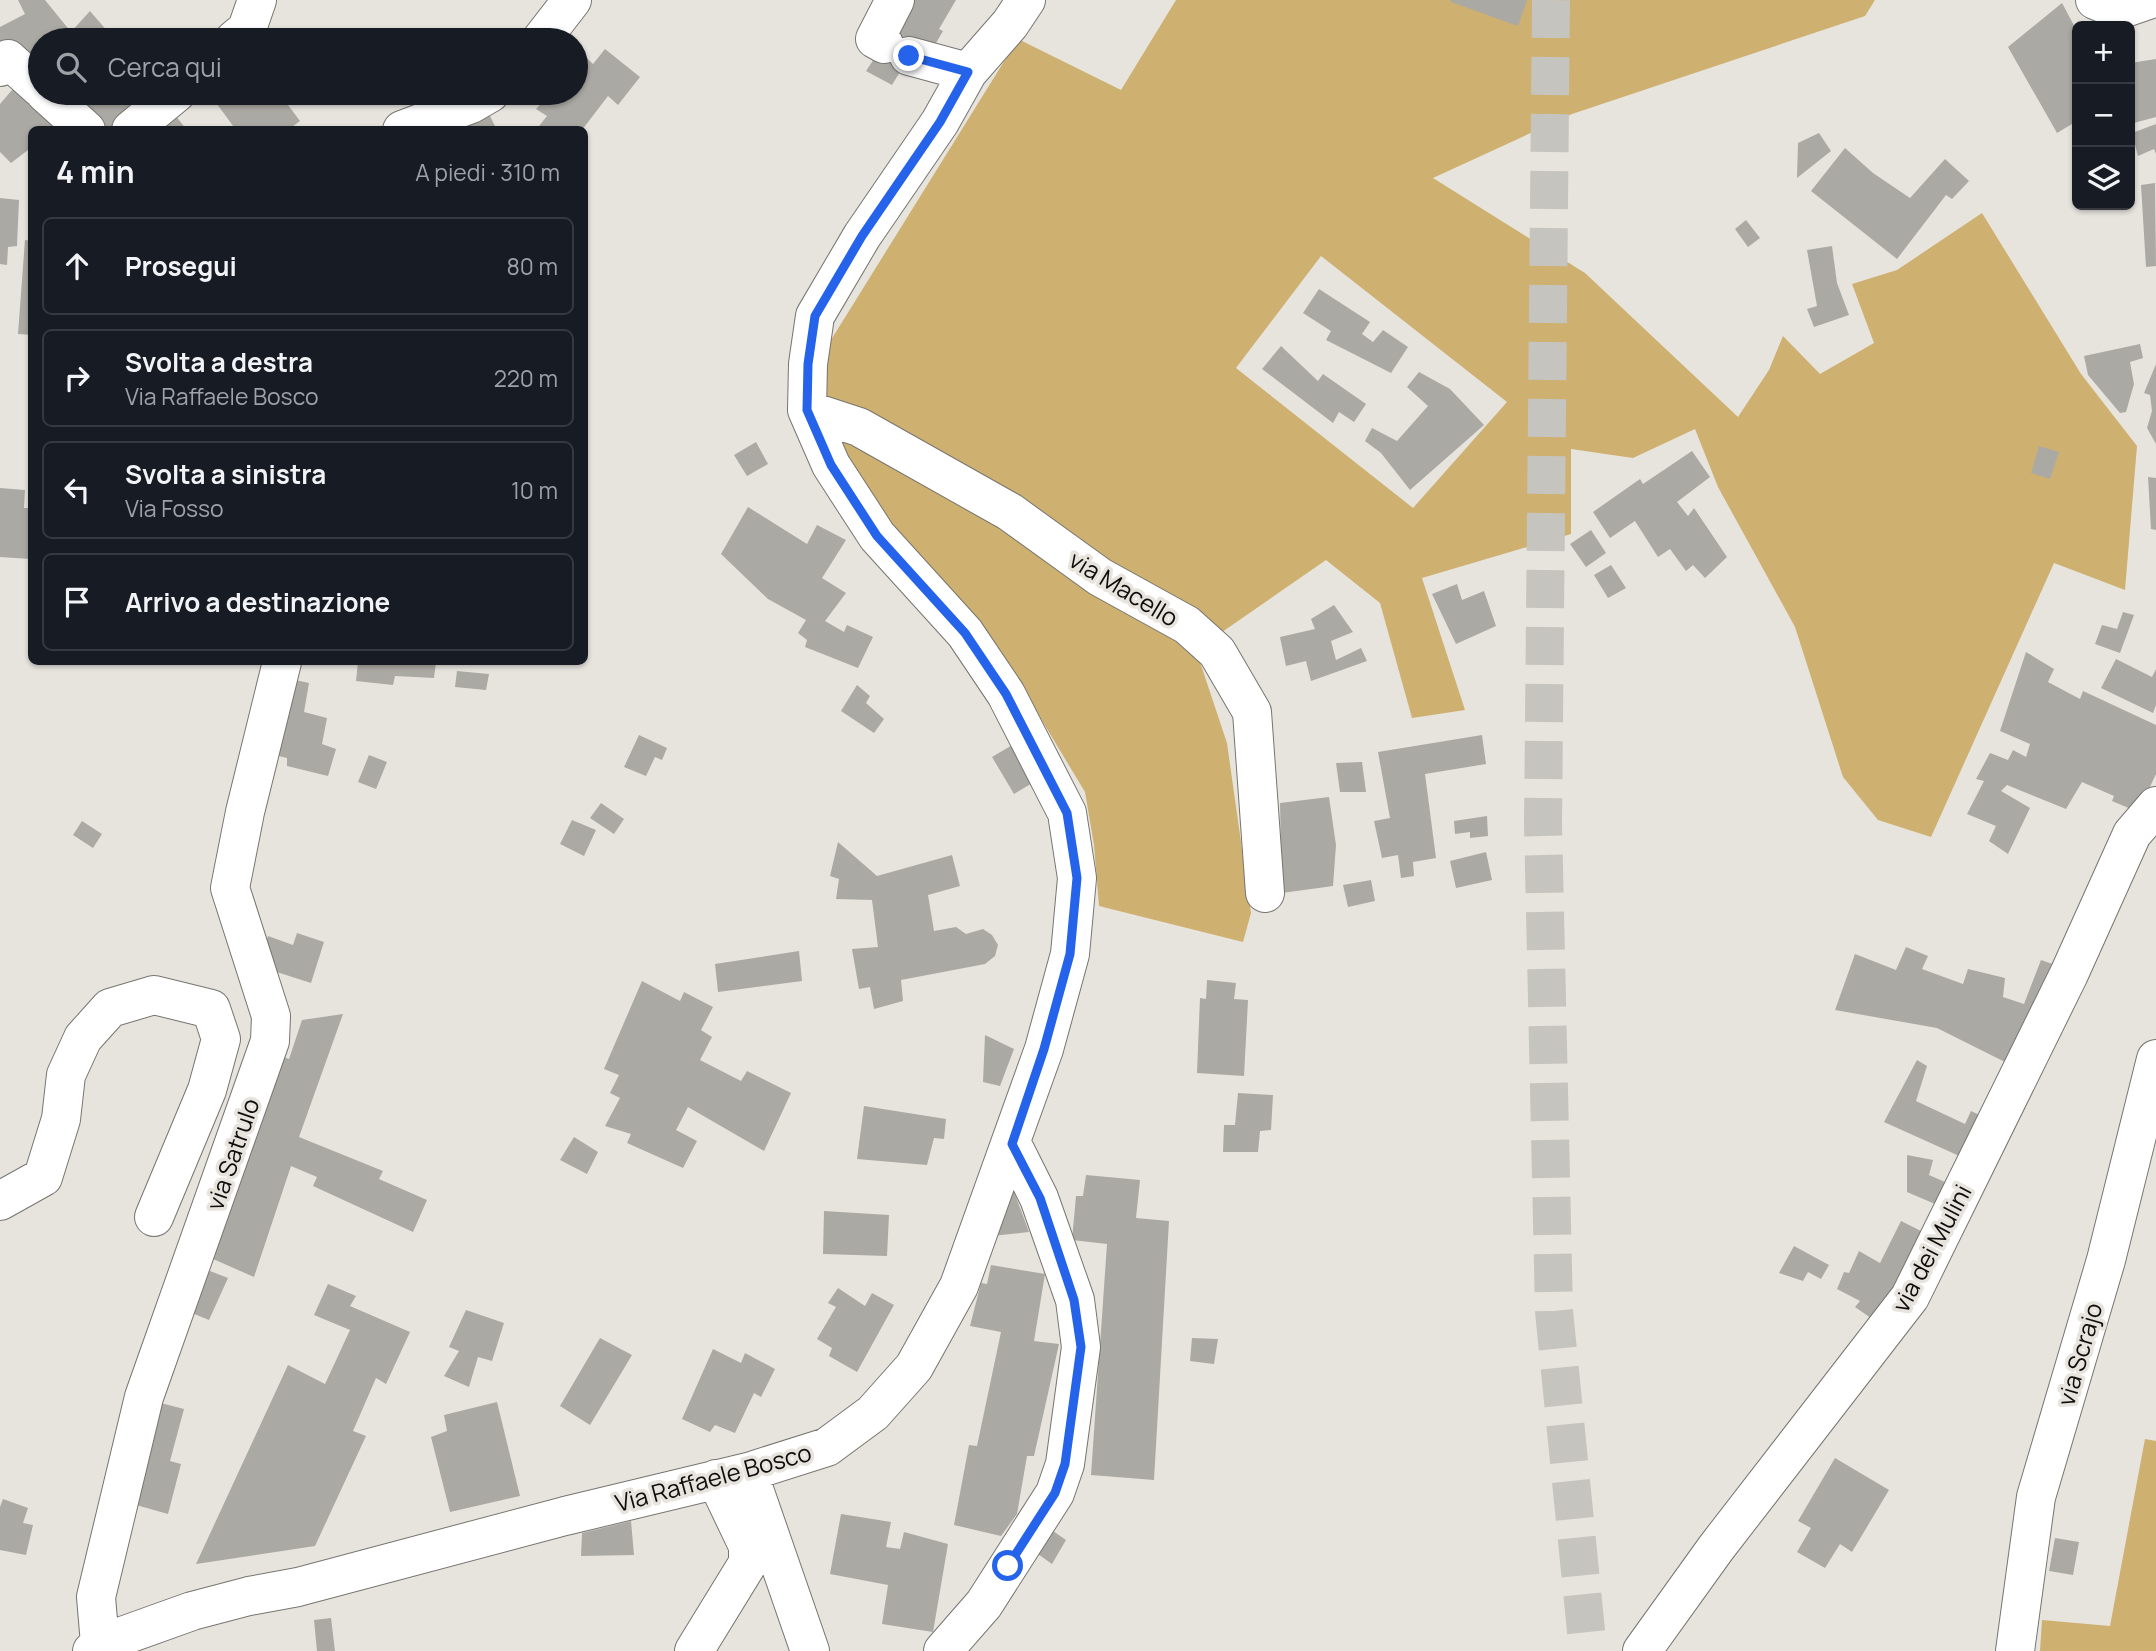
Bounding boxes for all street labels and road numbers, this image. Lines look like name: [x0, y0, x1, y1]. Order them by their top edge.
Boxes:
street label: via Macello: [1063, 542, 1185, 634]
street label: via Satrulo: [197, 1094, 267, 1214]
street label: via dei Mulini: [1884, 1178, 1978, 1318]
street label: via Scrajo: [2049, 1299, 2109, 1409]
street label: Via Raffaele Bosco: [611, 1435, 815, 1519]

